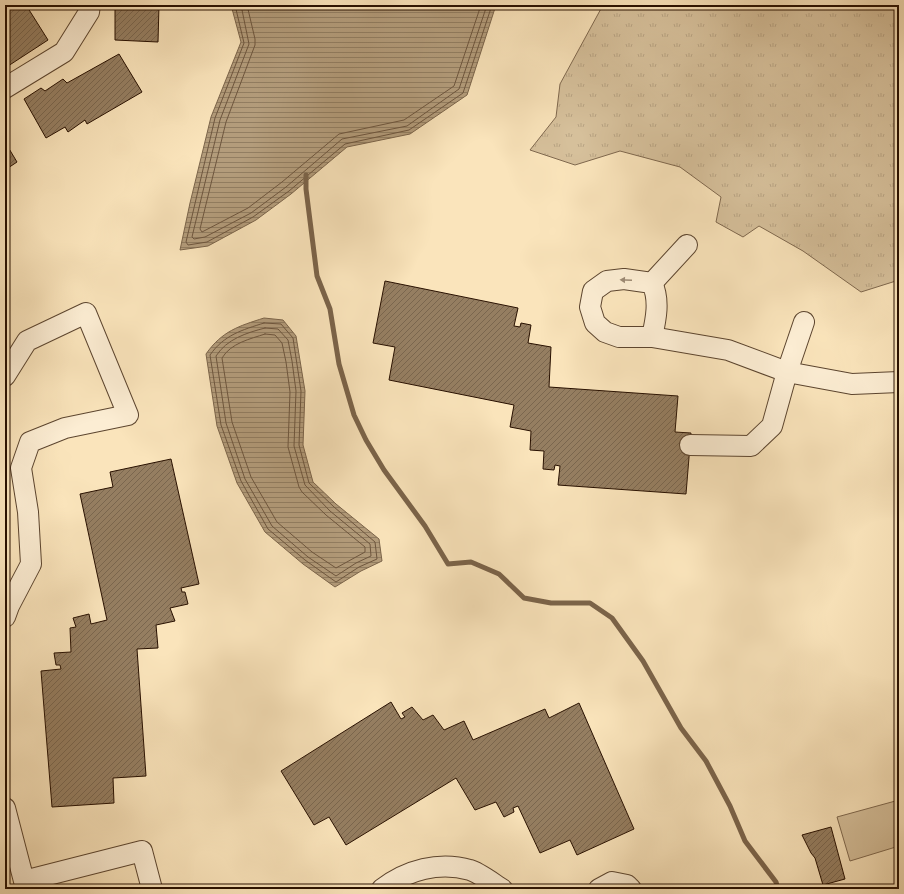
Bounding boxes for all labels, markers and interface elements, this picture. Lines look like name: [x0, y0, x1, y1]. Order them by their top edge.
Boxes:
one-way arrow: [619, 277, 632, 283]

